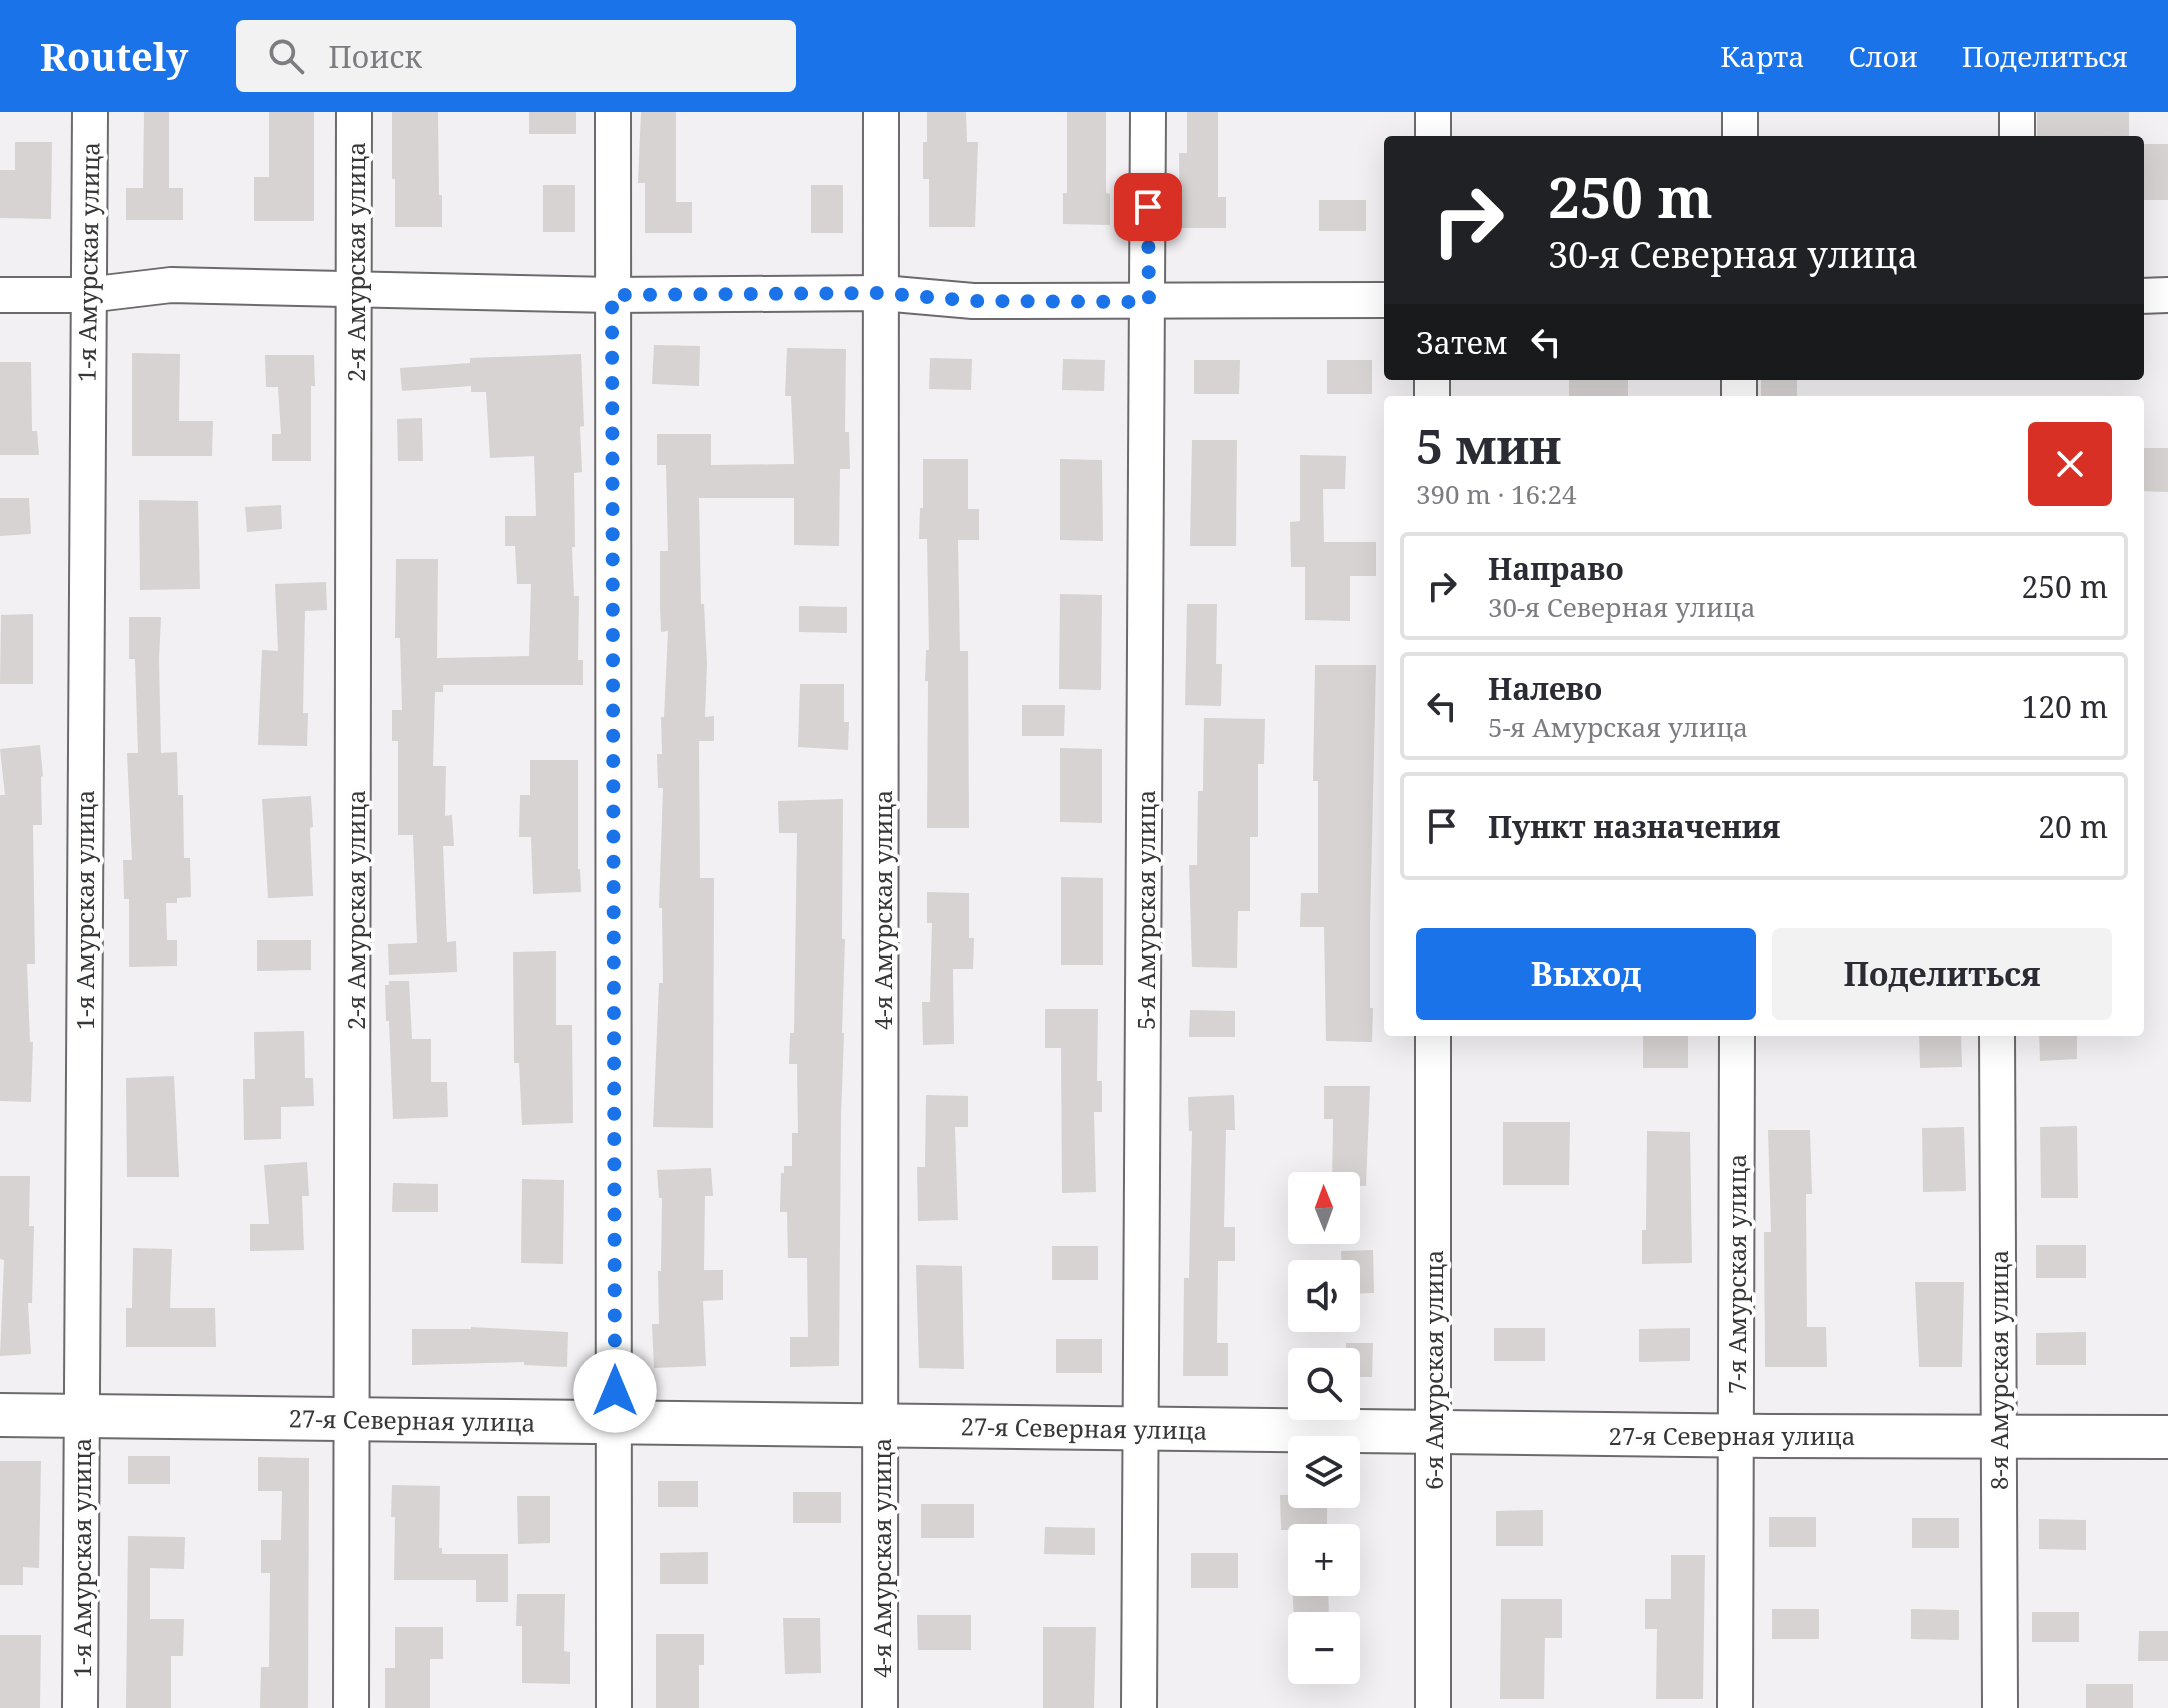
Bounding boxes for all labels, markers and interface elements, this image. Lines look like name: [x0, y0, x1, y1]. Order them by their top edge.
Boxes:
search box: [236, 20, 796, 92]
text: Routely: [40, 30, 188, 82]
icon: search: [264, 34, 308, 78]
text: Поиск: [328, 36, 422, 77]
text: Карта: [1720, 37, 1804, 75]
text: Слои: [1848, 37, 1918, 75]
text: Поделиться: [1962, 37, 2128, 75]
street label: 1-я Амурская улица: [69, 142, 107, 382]
street label: 2-я Амурская улица: [339, 142, 372, 382]
text: 250 m: [1548, 158, 1713, 234]
icon: right: [1416, 168, 1520, 272]
pin: [1114, 173, 1182, 241]
icon: arrive: [1126, 185, 1170, 229]
text: 30-я Северная улица: [1548, 230, 1918, 279]
icon: left: [1524, 320, 1568, 364]
text: Затем: [1416, 322, 1508, 363]
text: 5 мин: [1416, 413, 1561, 478]
button: close: [2028, 422, 2112, 506]
text: 390 m · 16:24: [1416, 476, 1577, 512]
text: Направо: [1488, 548, 1624, 589]
icon: right: [1420, 564, 1464, 608]
text: 250 m: [2022, 566, 2108, 607]
text: 30-я Северная улица: [1488, 589, 1756, 625]
text: Налево: [1488, 668, 1602, 709]
icon: left: [1420, 684, 1464, 728]
text: 120 m: [2022, 686, 2108, 727]
text: 5-я Амурская улица: [1488, 709, 1748, 745]
street label: 1-я Амурская улица: [68, 790, 101, 1030]
street label: 2-я Амурская улица: [339, 790, 372, 1030]
street label: 4-я Амурская улица: [866, 790, 899, 1030]
street label: 5-я Амурская улица: [1129, 790, 1162, 1030]
icon: arrive: [1420, 804, 1464, 848]
text: Пункт назначения: [1488, 806, 1780, 847]
text: 20 m: [2038, 806, 2108, 847]
button: Выход: [1416, 928, 1756, 1020]
button: Поделиться: [1772, 928, 2112, 1020]
street label: 7-я Амурская улица: [1720, 1154, 1753, 1394]
north arrow: [1288, 1172, 1360, 1244]
map controls: [1288, 1172, 1360, 1684]
street label: 6-я Амурская улица: [1417, 1250, 1450, 1490]
street label: 8-я Амурская улица: [1982, 1250, 2015, 1490]
button: sound: [1288, 1260, 1360, 1332]
button: search: [1288, 1348, 1360, 1420]
position arrow: [573, 1349, 657, 1433]
street label: 27-я Северная улица: [288, 1401, 536, 1439]
street label: 27-я Северная улица: [960, 1409, 1208, 1447]
street label: 27-я Северная улица: [1609, 1419, 1855, 1452]
button: layers: [1288, 1436, 1360, 1508]
street label: 1-я Амурская улица: [65, 1438, 98, 1678]
street label: 4-я Амурская улица: [865, 1438, 898, 1678]
button: +: [1288, 1524, 1360, 1596]
button: −: [1288, 1612, 1360, 1684]

